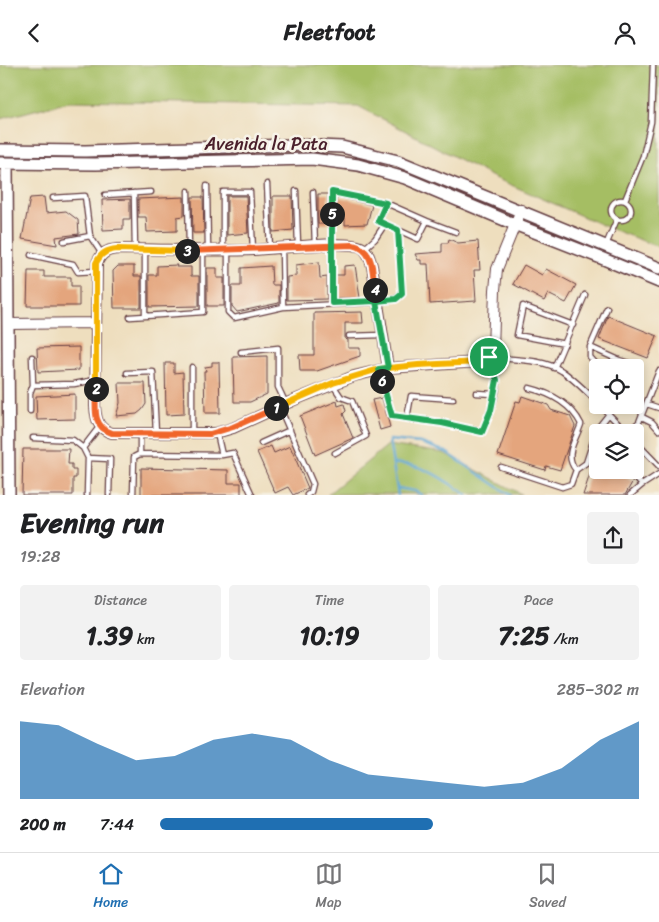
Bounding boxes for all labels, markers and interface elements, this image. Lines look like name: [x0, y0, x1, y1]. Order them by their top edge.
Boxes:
text: Fleetfoot: [284, 13, 375, 52]
icon: back: [20, 19, 48, 47]
icon: person: [611, 19, 639, 47]
street label: Avenida la Pata: [203, 128, 328, 160]
pin: 5: [320, 201, 344, 227]
text: 5: [328, 202, 337, 227]
pin: 3: [174, 239, 200, 263]
text: 3: [184, 239, 191, 264]
pin: 4: [362, 277, 388, 303]
text: 4: [371, 278, 380, 303]
pin: [468, 336, 510, 378]
icon: arrive: [475, 343, 503, 371]
map controls: [589, 359, 644, 479]
button: locate: [589, 359, 644, 414]
pin: 6: [370, 369, 394, 393]
text: 6: [379, 369, 386, 394]
pin: 2: [84, 377, 108, 401]
text: 2: [92, 377, 101, 402]
pin: 1: [264, 395, 288, 421]
text: 1: [273, 396, 280, 421]
button: layers: [589, 424, 644, 479]
text: Evening run: [20, 498, 164, 547]
button: share: [587, 512, 639, 564]
text: 19:28: [20, 542, 60, 571]
text: Distance: [94, 588, 147, 613]
text: Time: [315, 588, 344, 613]
text: Pace: [524, 588, 553, 613]
text: 1.39: [86, 613, 133, 658]
text: 10:19: [299, 613, 360, 658]
text: 7:25: [498, 613, 550, 658]
text: km: [133, 627, 155, 652]
text: /km: [550, 627, 579, 652]
text: Elevation: [20, 675, 85, 704]
text: 285–302 m: [557, 675, 639, 704]
text: 200 m: [20, 810, 66, 839]
text: 7:44: [100, 810, 134, 839]
tab: Home: [93, 860, 128, 915]
tab: Map: [315, 860, 343, 915]
tab: Saved: [529, 860, 566, 915]

